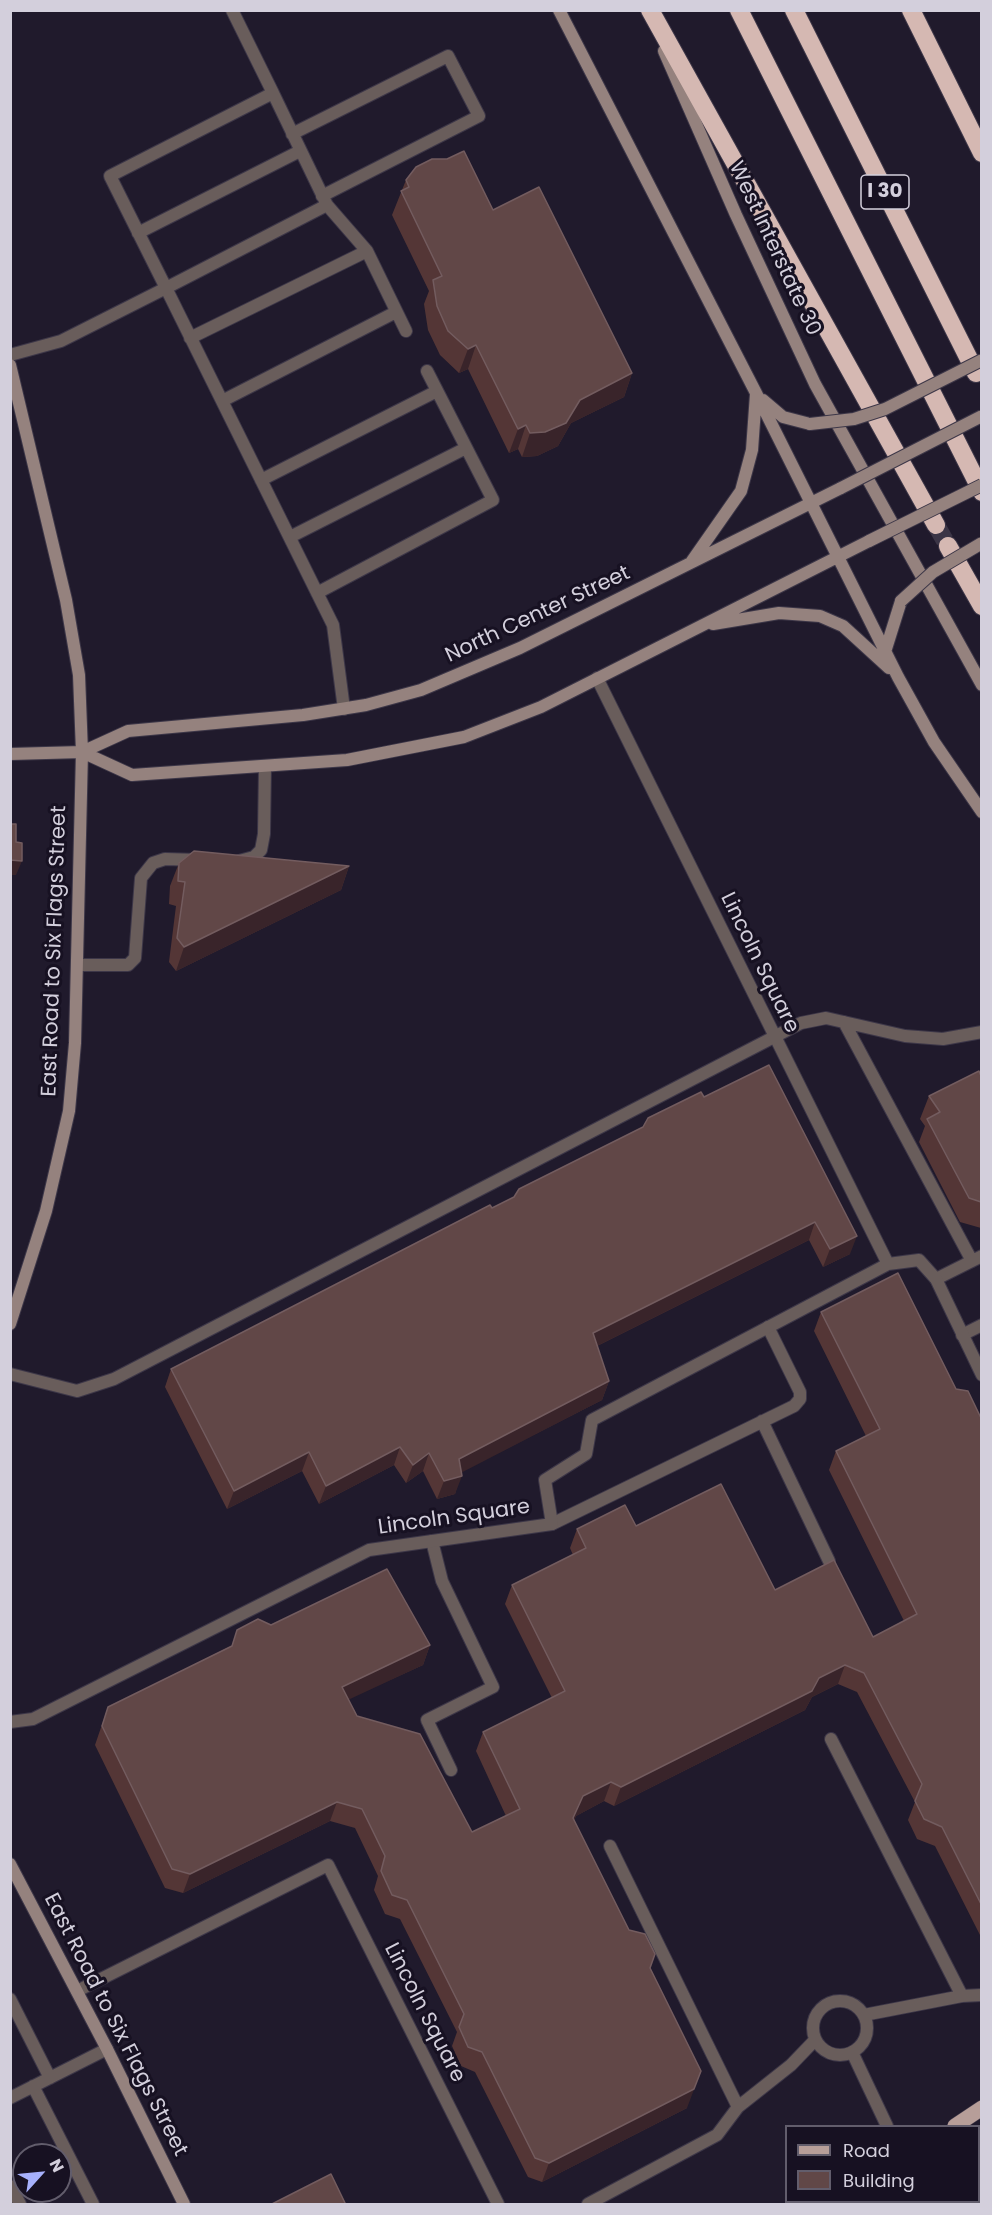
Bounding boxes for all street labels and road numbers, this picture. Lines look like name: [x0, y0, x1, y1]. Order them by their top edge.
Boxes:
street label: West Interstate 30: [723, 158, 825, 340]
road number: I 30: [861, 175, 909, 209]
street label: North Center Street: [442, 561, 634, 669]
street label: East Road to Six Flags Street: [37, 805, 73, 1097]
street label: Lincoln Square: [714, 889, 804, 1037]
street label: Lincoln Square: [376, 1495, 532, 1541]
street label: East Road to Six Flags Street: [38, 1889, 192, 2161]
street label: Lincoln Square: [378, 1939, 470, 2087]

